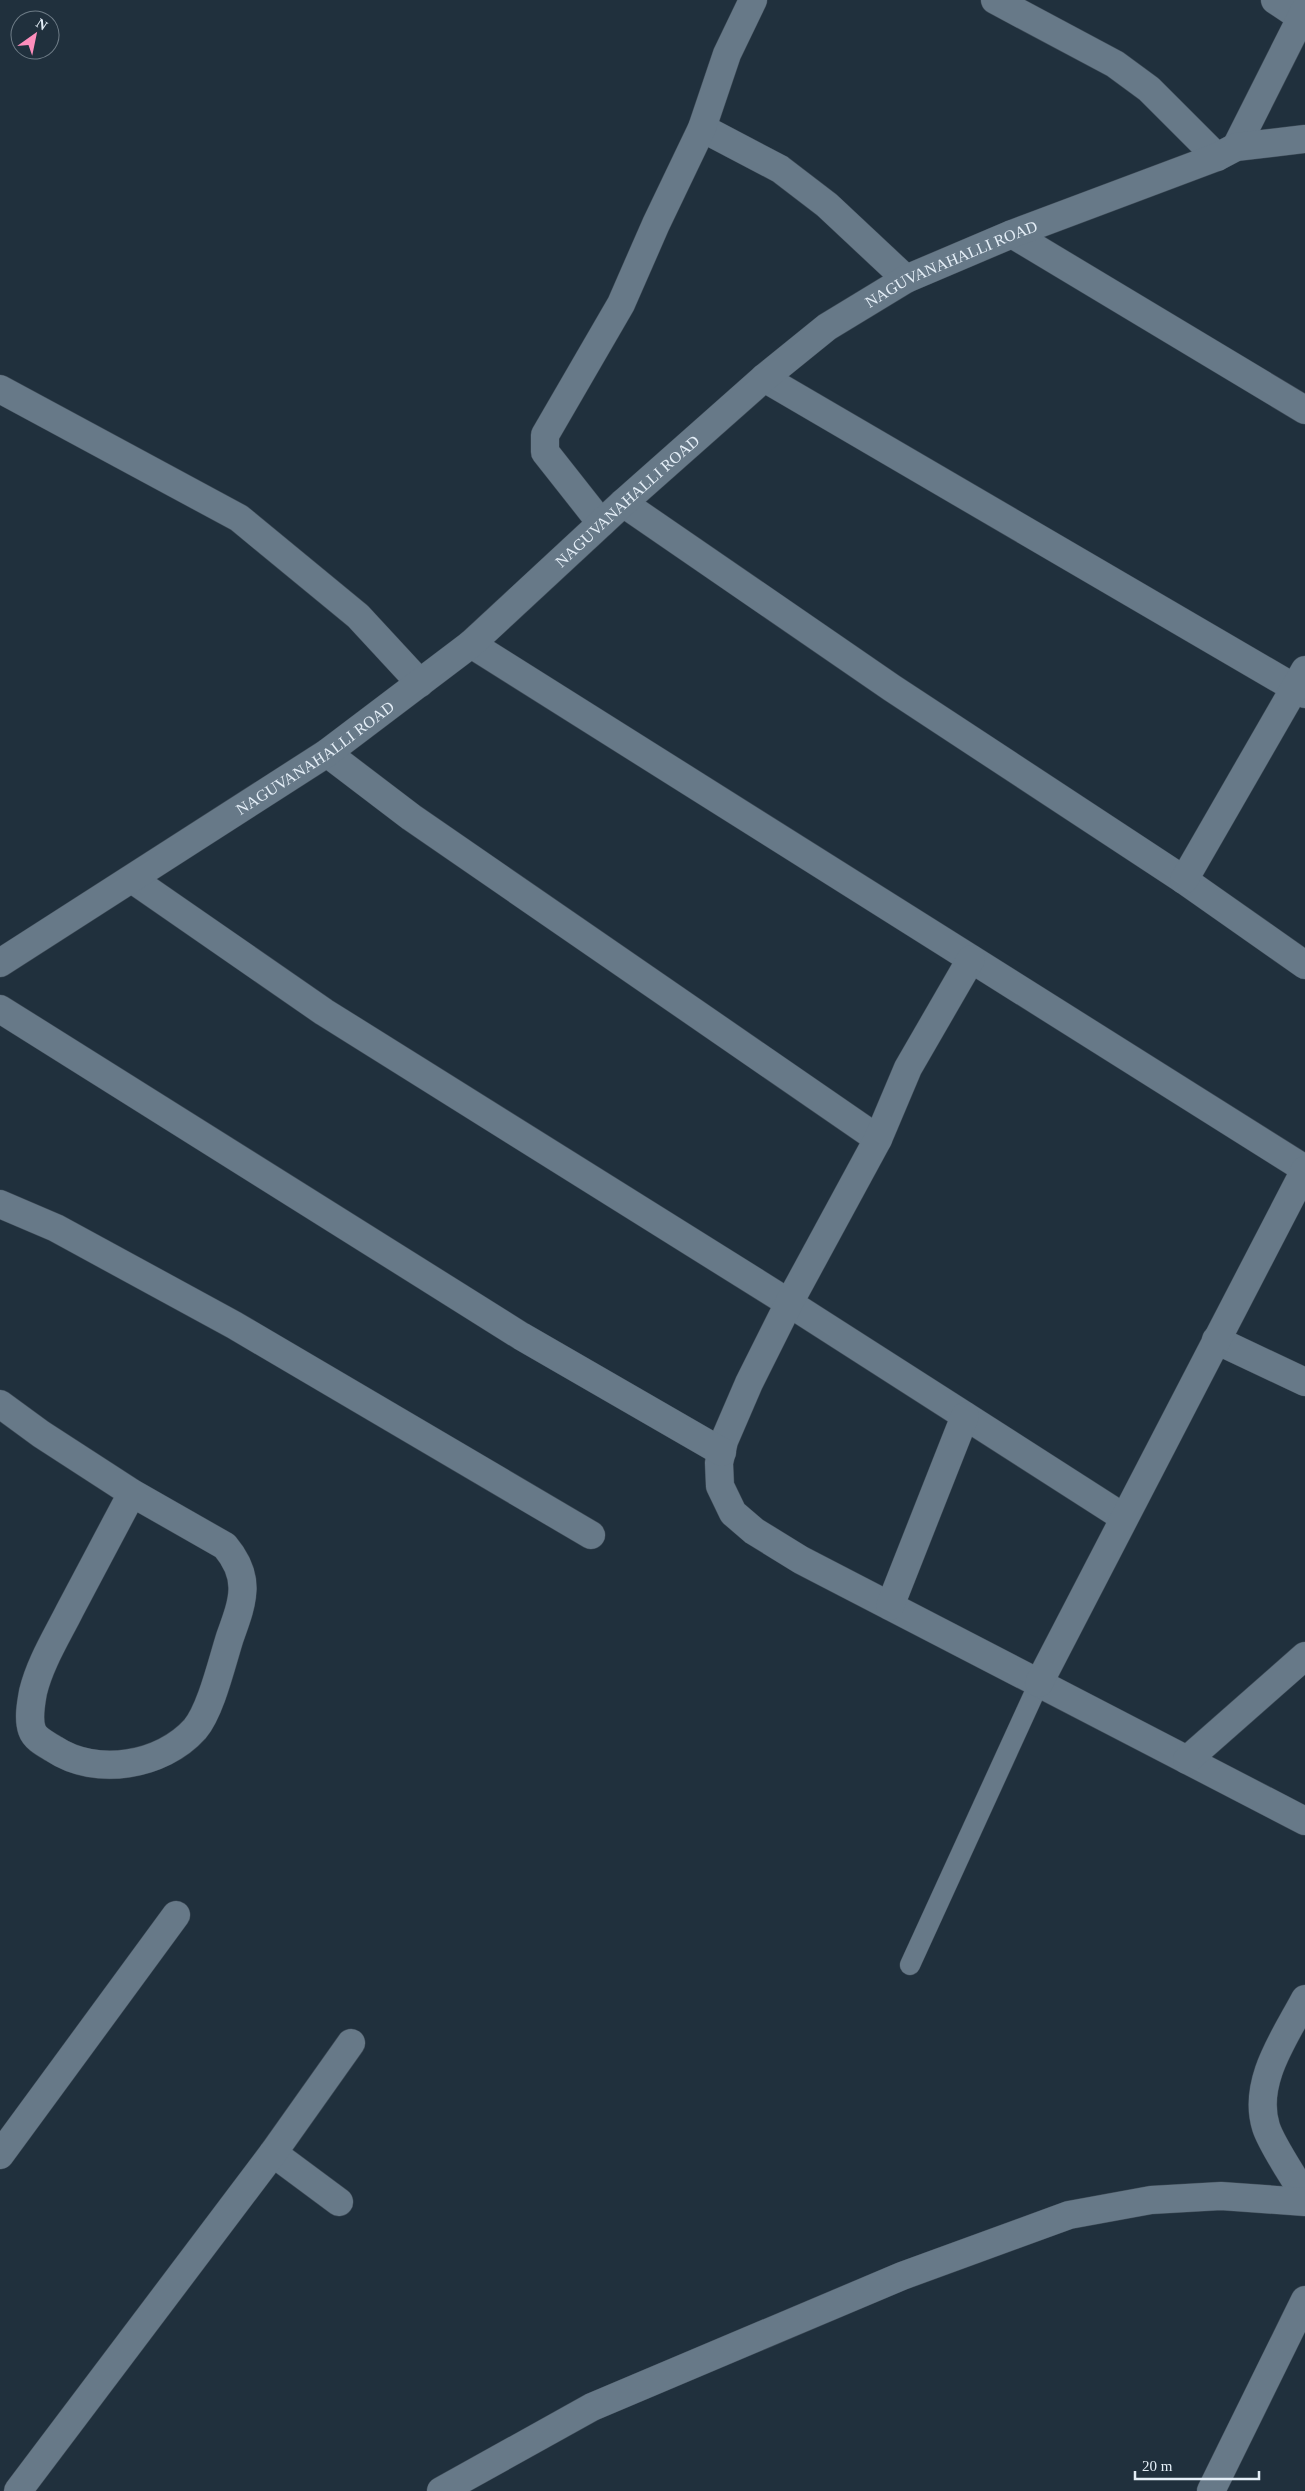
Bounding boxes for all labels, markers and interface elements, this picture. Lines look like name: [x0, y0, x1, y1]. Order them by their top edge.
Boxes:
north arrow: [10, 10, 60, 60]
text: N: [33, 15, 50, 34]
street label: NAGUVANAHALLI ROAD: [862, 217, 1040, 311]
street label: NAGUVANAHALLI ROAD: [552, 432, 703, 570]
street label: NAGUVANAHALLI ROAD: [233, 698, 397, 818]
scale bar: [1135, 2448, 1259, 2480]
text: 20 m: [1142, 2458, 1173, 2474]

